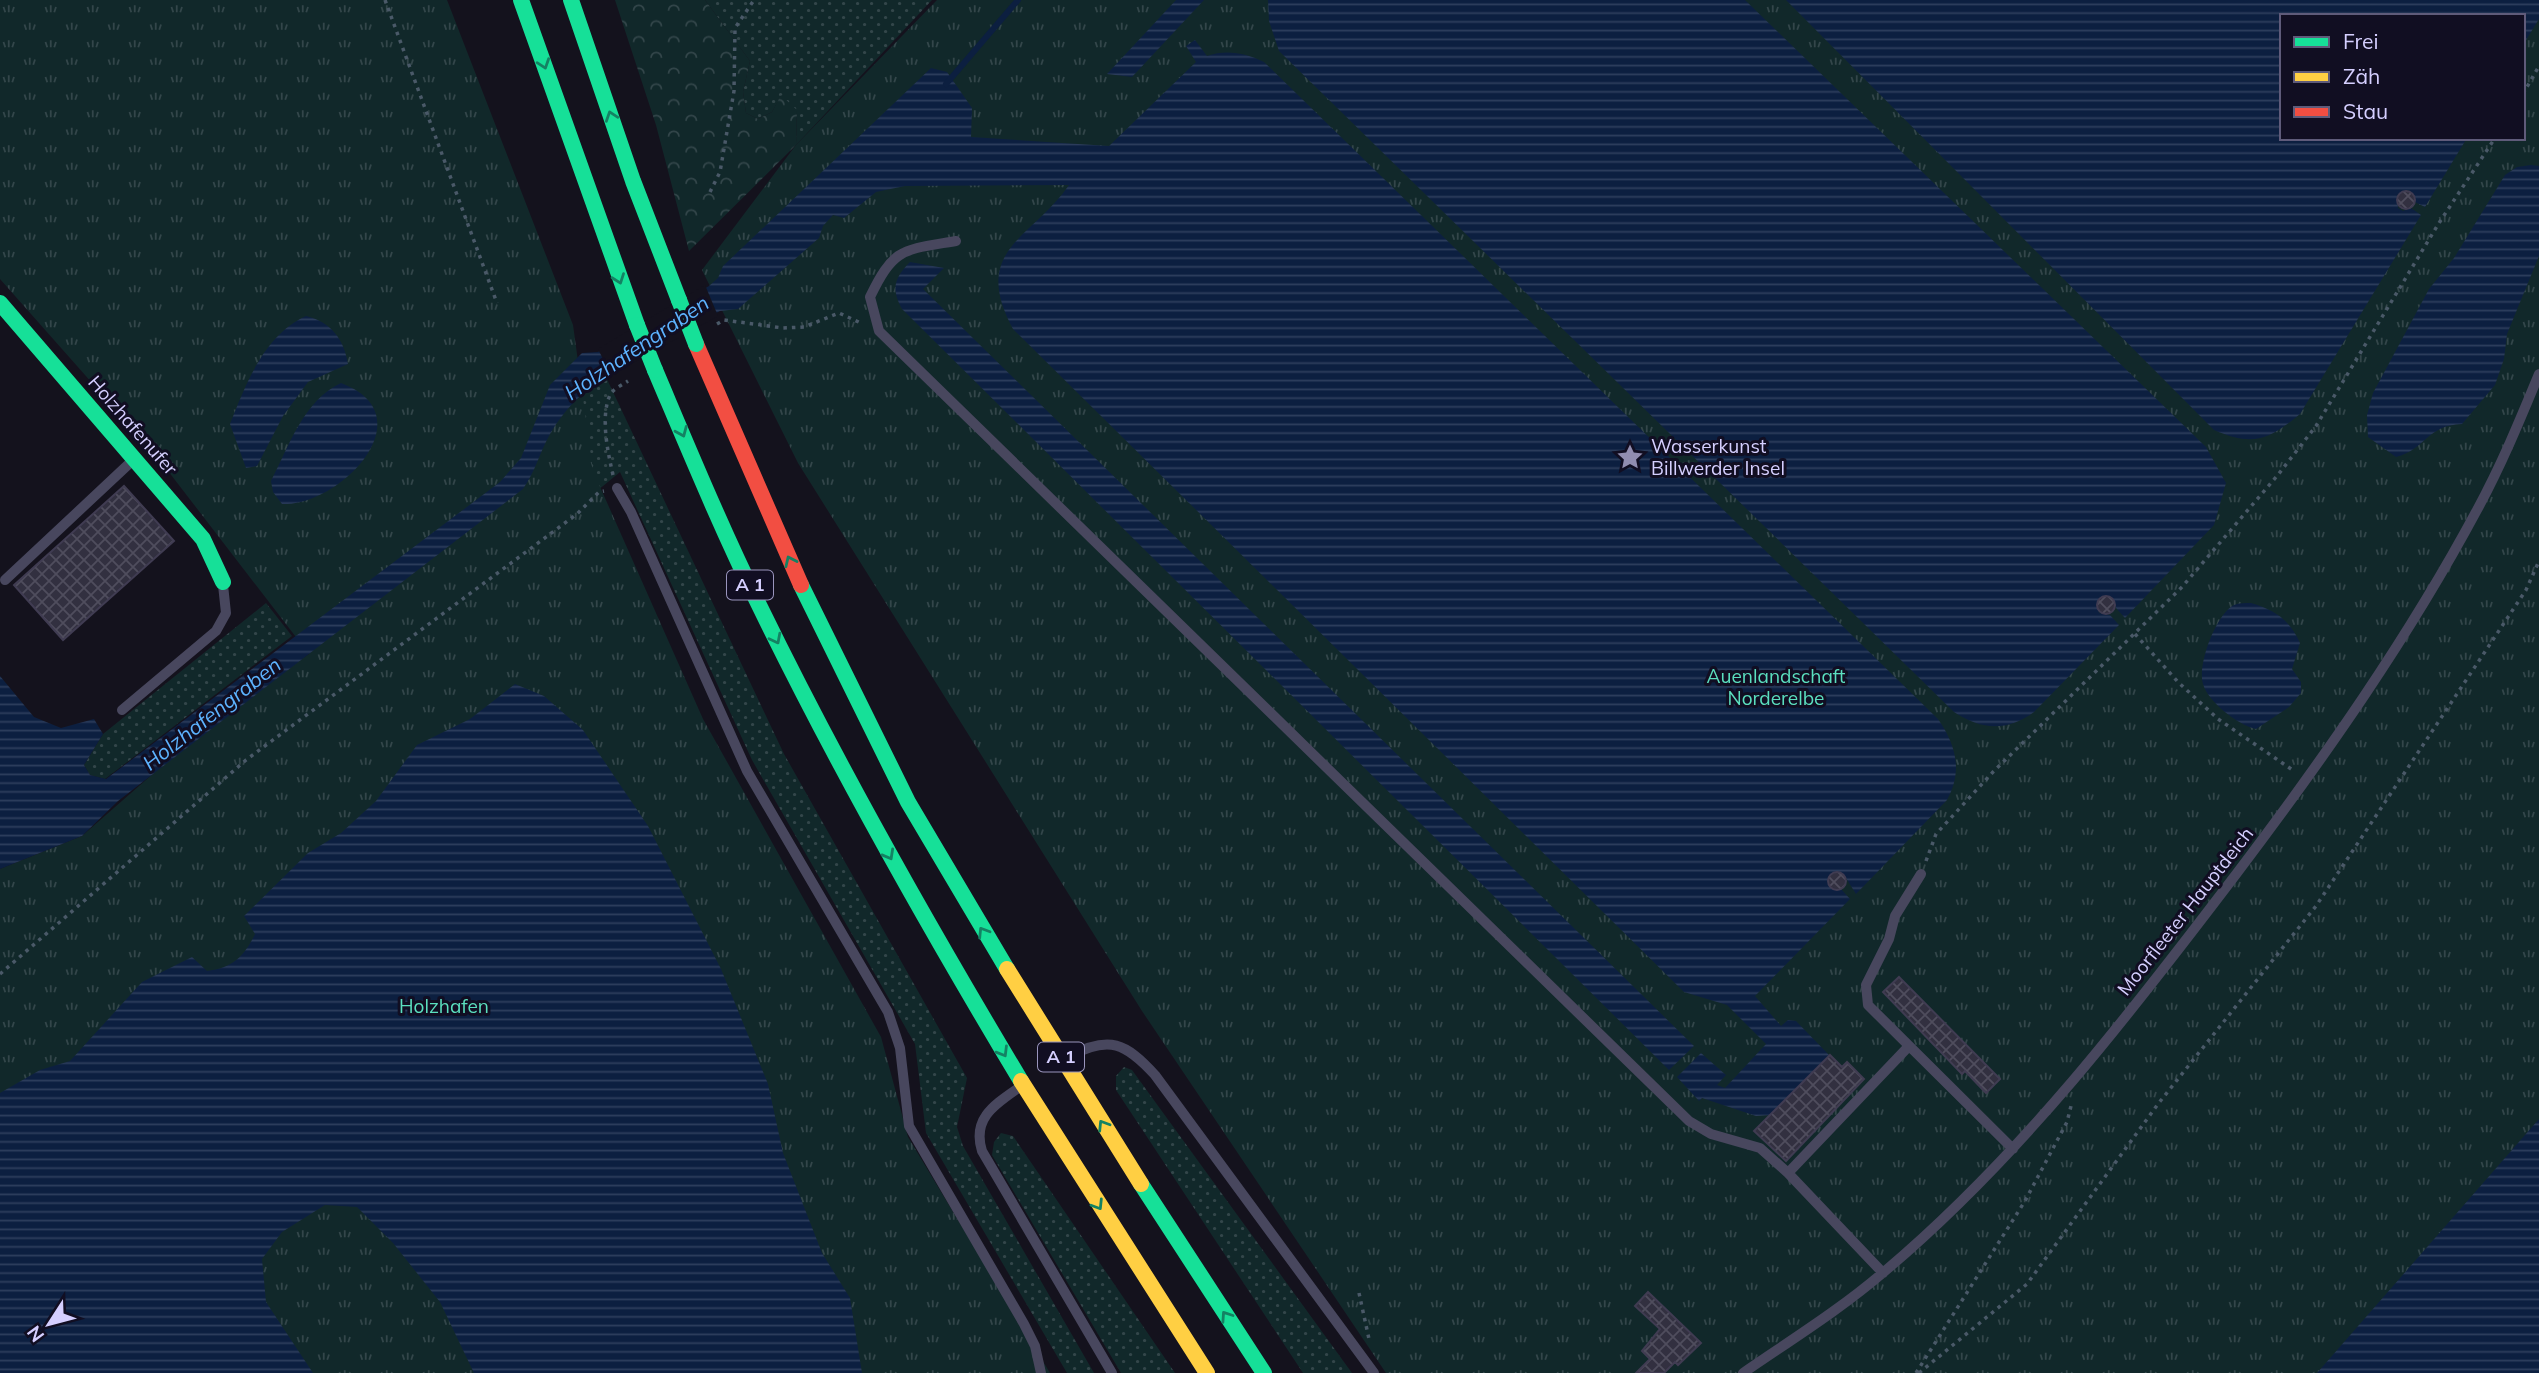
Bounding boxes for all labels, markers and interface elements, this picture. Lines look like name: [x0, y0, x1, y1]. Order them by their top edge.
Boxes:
legend: [2280, 14, 2525, 140]
text: Frei: [2343, 28, 2379, 54]
one-way arrow: [535, 58, 549, 70]
text: Zäh: [2343, 63, 2380, 89]
text: Stau: [2343, 98, 2388, 124]
one-way arrow: [605, 111, 619, 123]
one-way arrow: [611, 272, 625, 284]
water label: Holzhafengraben: [559, 289, 714, 405]
street label: Holzhafenufer: [83, 370, 183, 480]
one-way arrow: [674, 425, 688, 438]
place label: Wasserkunst Billwerder Insel: [1651, 434, 1785, 480]
place icon: Wasserkunst Billwerder Insel: [1615, 442, 1645, 472]
one-way arrow: [784, 556, 798, 568]
road number: A 1: [727, 570, 773, 600]
one-way arrow: [768, 632, 781, 645]
water label: Holzhafengraben: [137, 651, 286, 775]
park label: Auenlandschaft Norderelbe: [1707, 664, 1846, 710]
street label: Moorfleeter Hauptdeich: [2112, 822, 2258, 1000]
one-way arrow: [881, 848, 894, 860]
one-way arrow: [979, 926, 992, 939]
park label: Holzhafen: [399, 994, 489, 1018]
road number: A 1: [1038, 1042, 1084, 1072]
one-way arrow: [995, 1045, 1008, 1058]
one-way arrow: [1099, 1119, 1112, 1132]
one-way arrow: [1089, 1197, 1102, 1210]
north arrow: [14, 1289, 84, 1359]
one-way arrow: [1222, 1311, 1234, 1324]
text: N: [21, 1321, 49, 1347]

